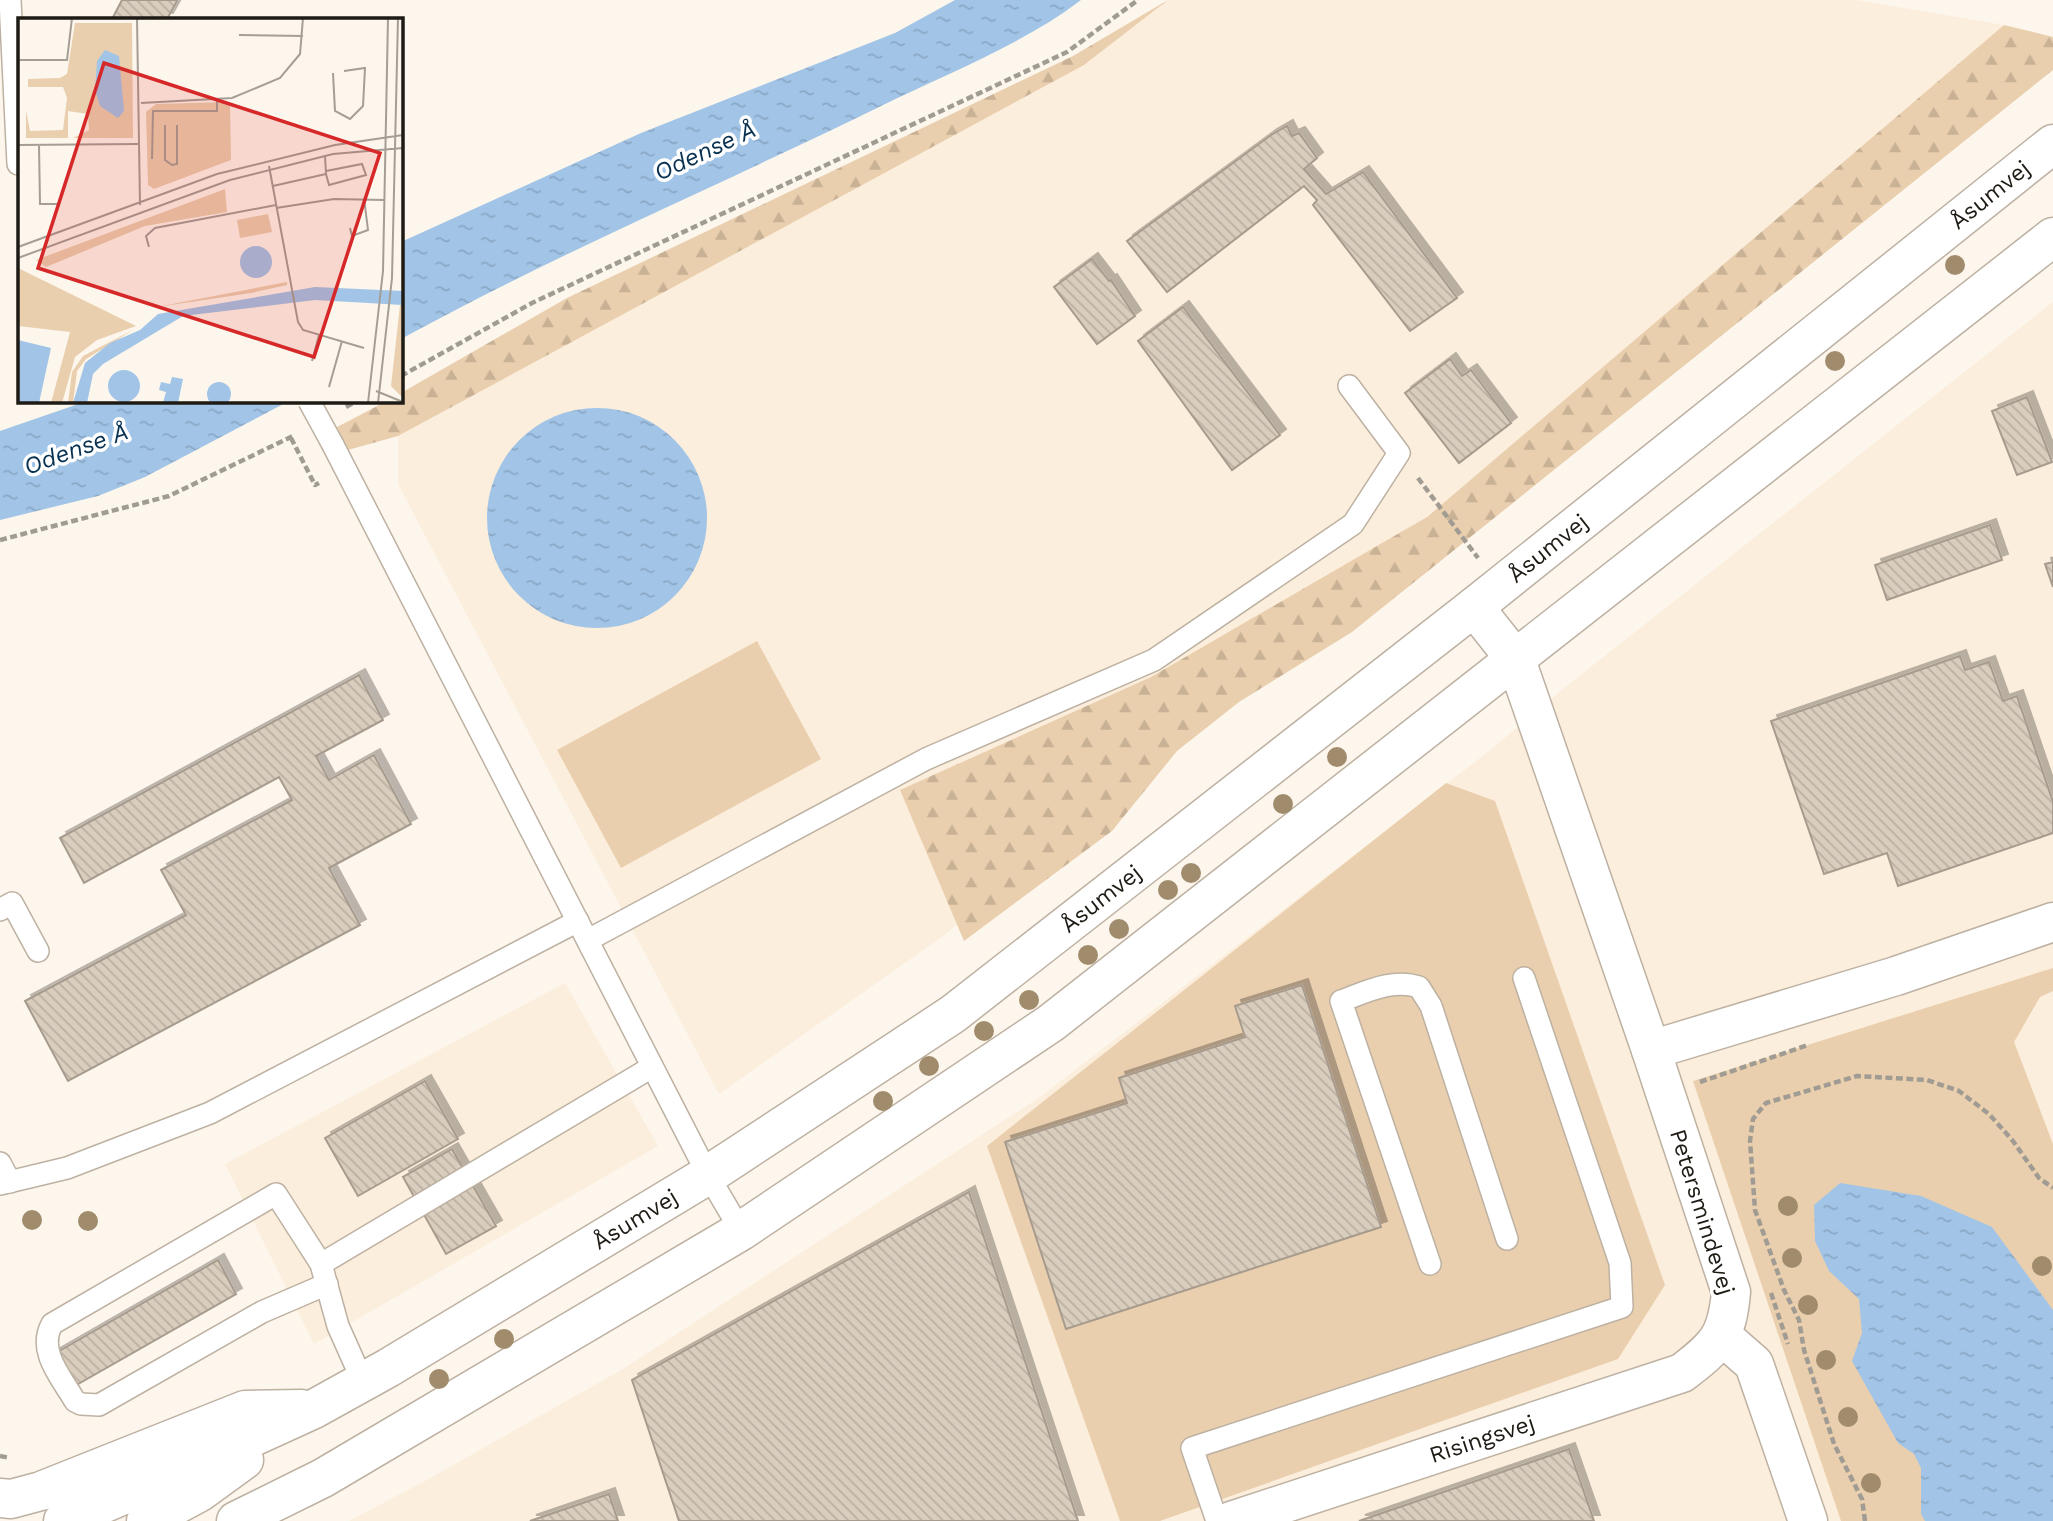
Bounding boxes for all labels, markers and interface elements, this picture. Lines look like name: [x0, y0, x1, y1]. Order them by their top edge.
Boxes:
inset map: [18, 18, 402, 402]
water label: Odense Å: [650, 115, 760, 187]
street label: Åsumvej: [1945, 154, 2035, 234]
water label: Odense Å: [20, 417, 132, 481]
street label: Åsumvej: [1503, 508, 1593, 588]
street label: Åsumvej: [1055, 859, 1146, 938]
street label: Petersmindevej: [1664, 1126, 1740, 1298]
street label: Åsumvej: [588, 1183, 682, 1255]
street label: Risingsvej: [1426, 1409, 1538, 1469]

